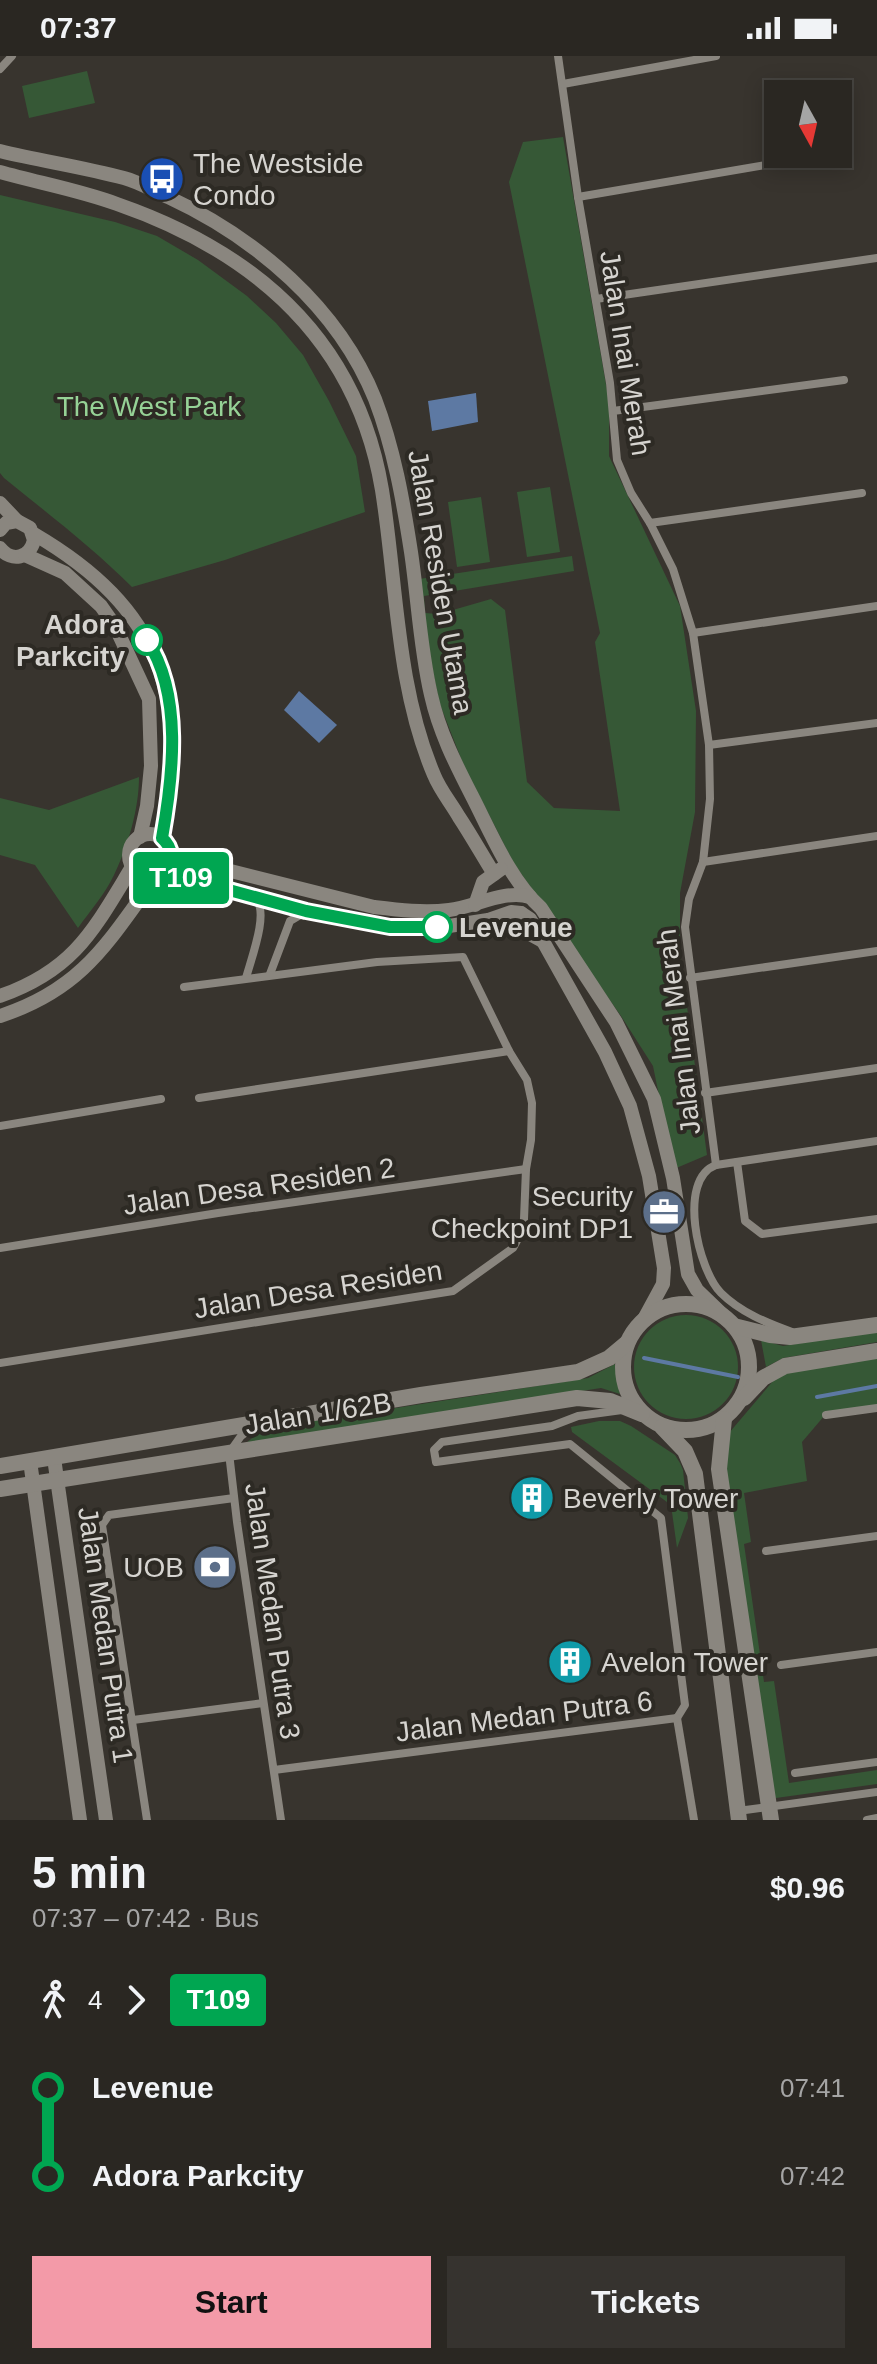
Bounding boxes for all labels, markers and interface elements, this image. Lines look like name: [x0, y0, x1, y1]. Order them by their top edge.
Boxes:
text: 07:37: [40, 11, 117, 44]
north arrow: [764, 80, 852, 168]
map controls: [764, 80, 852, 168]
place label: The Westside Condo: [193, 148, 364, 211]
bus stop icon: The Westside Condo: [138, 155, 186, 203]
street label: Jalan Inai Merah: [594, 248, 657, 458]
park label: The West Park: [57, 391, 242, 422]
street label: Jalan Residen Utama: [402, 448, 479, 717]
place label: Adora Parkcity: [16, 609, 125, 672]
marker: Adora Parkcity: [132, 625, 162, 655]
line badge: T109: [125, 852, 237, 904]
text: T109: [149, 862, 213, 893]
marker: Levenue: [422, 912, 452, 942]
place label: Levenue: [459, 912, 573, 943]
street label: Jalan Inai Merah: [650, 927, 706, 1137]
street label: Jalan Desa Residen 2: [121, 1152, 397, 1221]
place label: Security Checkpoint DP1: [431, 1181, 633, 1244]
office icon: Security Checkpoint DP1: [640, 1188, 688, 1236]
street label: Jalan Desa Residen: [192, 1255, 444, 1324]
street label: Jalan 1/62B: [243, 1387, 394, 1440]
building icon: Beverly Tower: [508, 1474, 556, 1522]
street label: Jalan Medan Putra 3: [239, 1481, 306, 1741]
place label: Beverly Tower: [563, 1483, 738, 1514]
street label: Jalan Medan Putra 1: [72, 1505, 139, 1765]
bank icon: UOB: [191, 1543, 239, 1591]
place label: UOB: [123, 1552, 184, 1583]
building icon: Avelon Tower: [546, 1638, 594, 1686]
place label: Avelon Tower: [601, 1647, 768, 1678]
street label: Jalan Medan Putra 6: [394, 1685, 654, 1748]
text: 5 min: [32, 1848, 147, 1897]
text: $0.96: [770, 1871, 845, 1904]
text: 07:37 – 07:42 · Bus: [32, 1903, 259, 1933]
icon: walk: [32, 1978, 76, 2022]
icon: forward: [114, 1978, 158, 2022]
text: T109: [186, 1984, 250, 2015]
text: 4: [88, 1985, 102, 2015]
text: Levenue: [92, 2071, 214, 2104]
text: 07:41: [780, 2073, 845, 2103]
text: Adora Parkcity: [92, 2159, 304, 2192]
text: 07:42: [780, 2161, 845, 2191]
button: Start: [32, 2256, 431, 2348]
button: Tickets: [447, 2256, 845, 2348]

